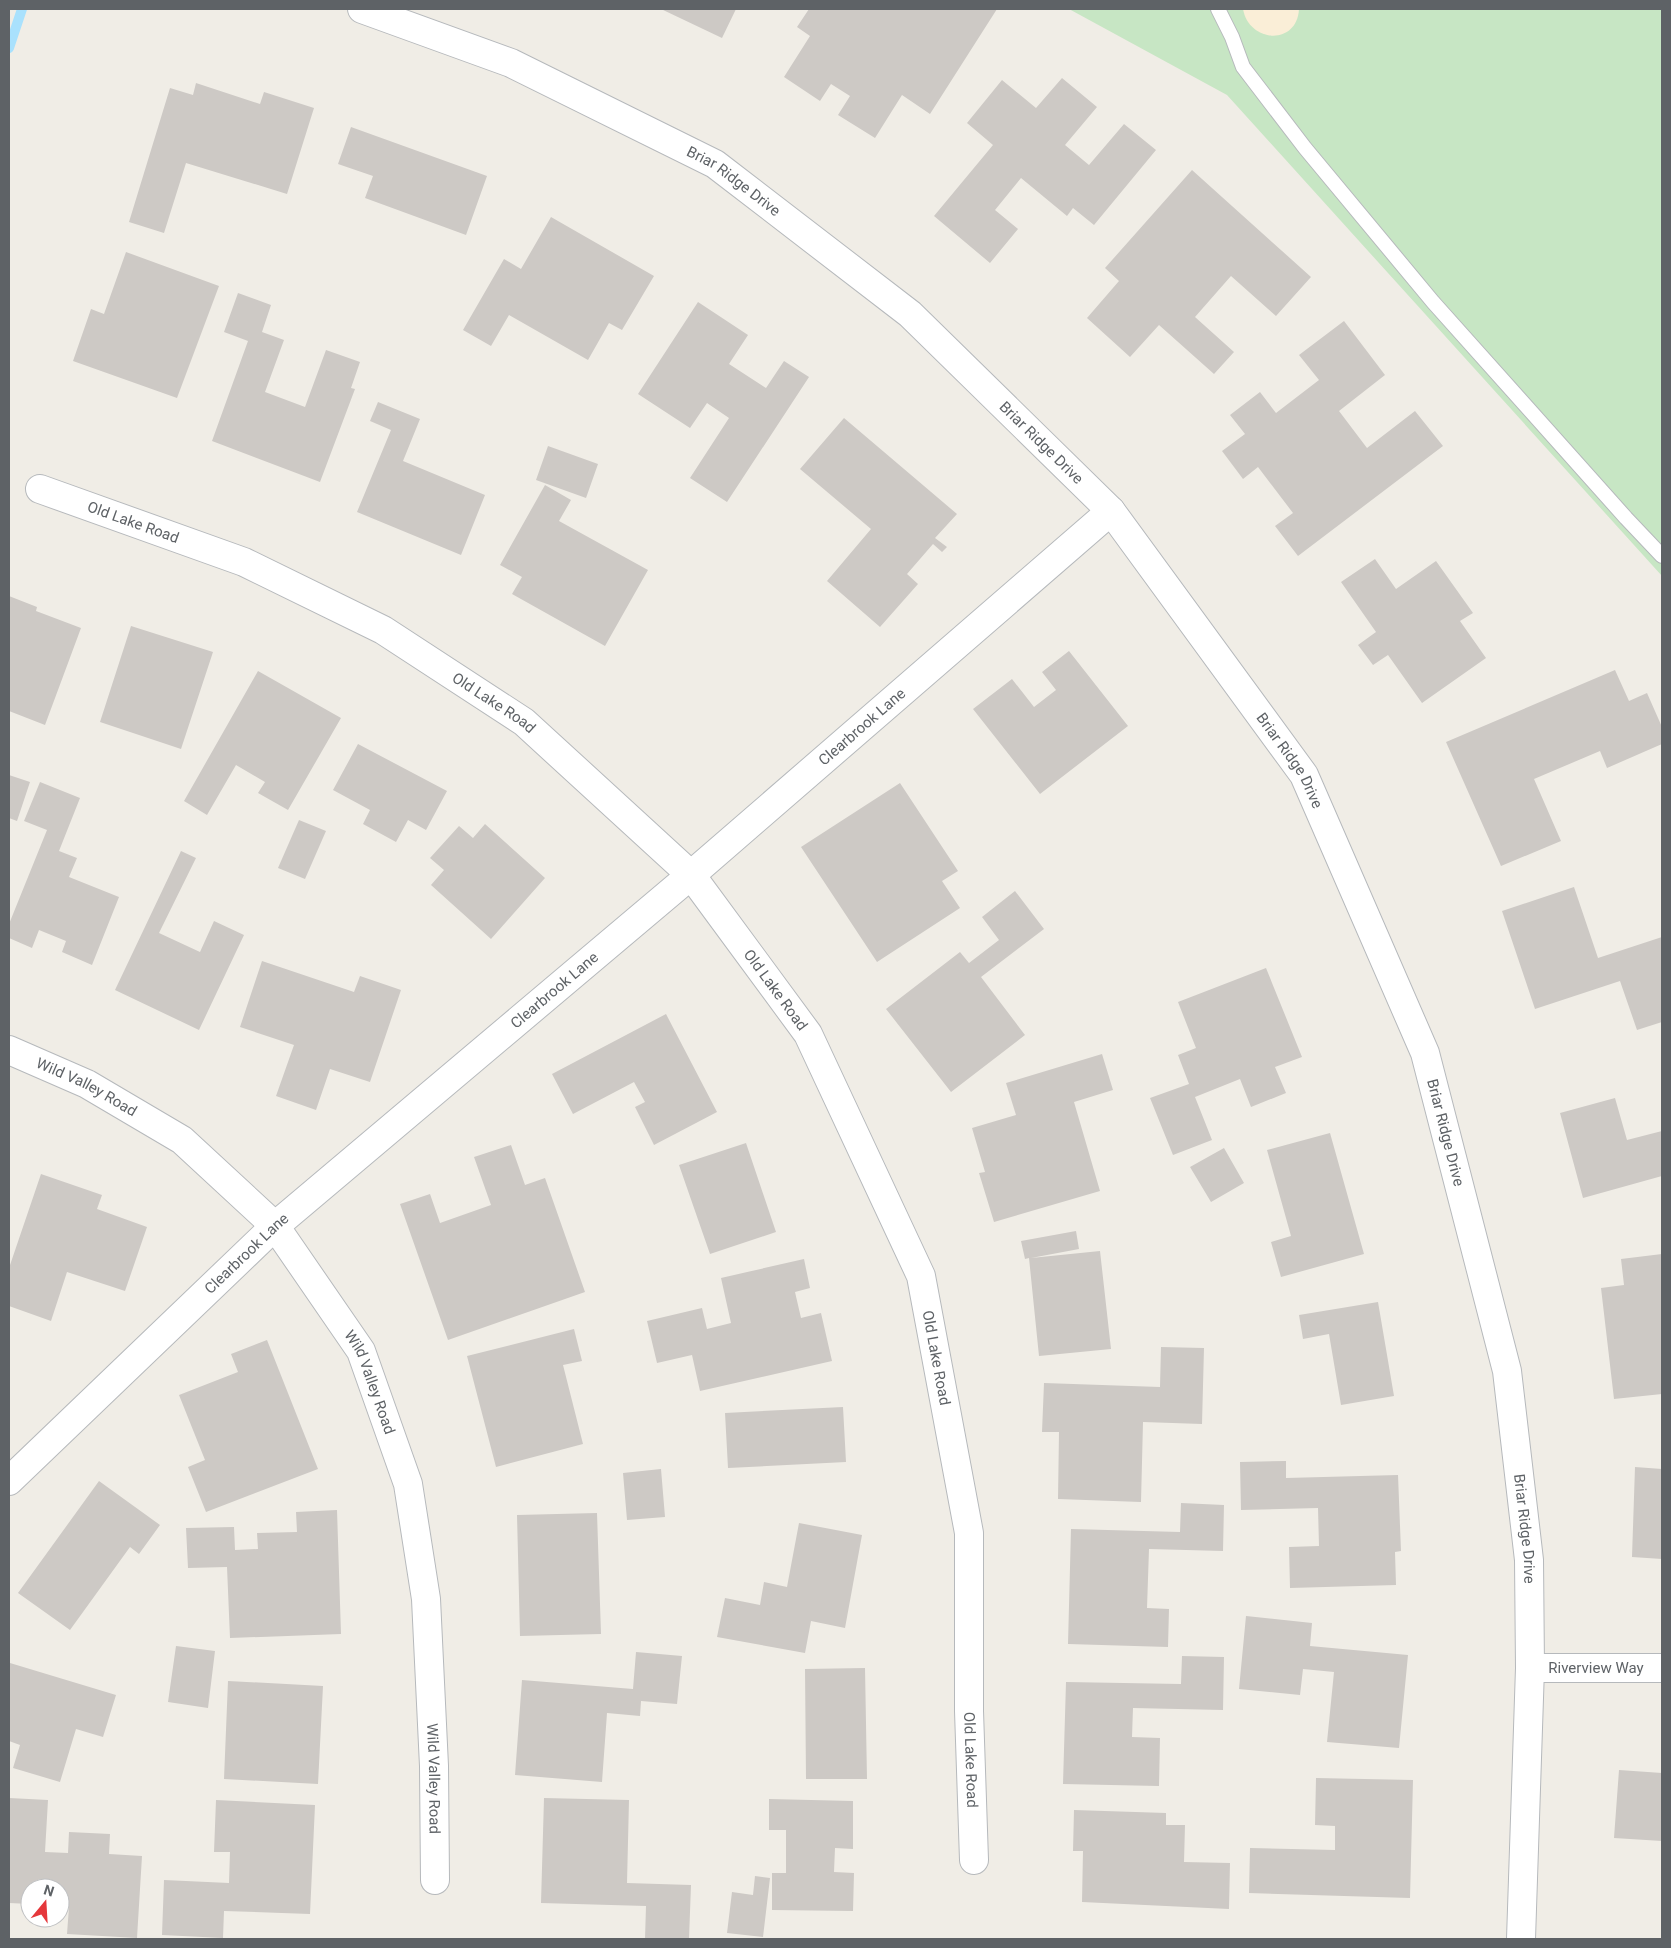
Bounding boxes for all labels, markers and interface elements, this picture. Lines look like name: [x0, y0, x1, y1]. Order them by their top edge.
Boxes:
street label: Briar Ridge Drive: [684, 142, 784, 220]
street label: Briar Ridge Drive: [996, 398, 1087, 488]
street label: Old Lake Road: [85, 498, 181, 547]
street label: Old Lake Road: [449, 669, 539, 737]
street label: Clearbrook Lane: [815, 684, 909, 769]
street label: Briar Ridge Drive: [1253, 709, 1326, 811]
street label: Old Lake Road: [740, 946, 811, 1034]
street label: Clearbrook Lane: [507, 948, 602, 1032]
street label: Wild Valley Road: [34, 1054, 140, 1120]
street label: Briar Ridge Drive: [1423, 1077, 1468, 1188]
street label: Clearbrook Lane: [201, 1209, 292, 1298]
street label: Old Lake Road: [919, 1309, 954, 1407]
street label: Wild Valley Road: [340, 1327, 399, 1437]
street label: Briar Ridge Drive: [1510, 1473, 1538, 1584]
street label: Riverview Way: [1548, 1659, 1644, 1677]
street label: Old Lake Road: [960, 1711, 981, 1808]
street label: Wild Valley Road: [423, 1723, 444, 1834]
north arrow: [20, 1878, 70, 1928]
text: N: [42, 1881, 56, 1900]

